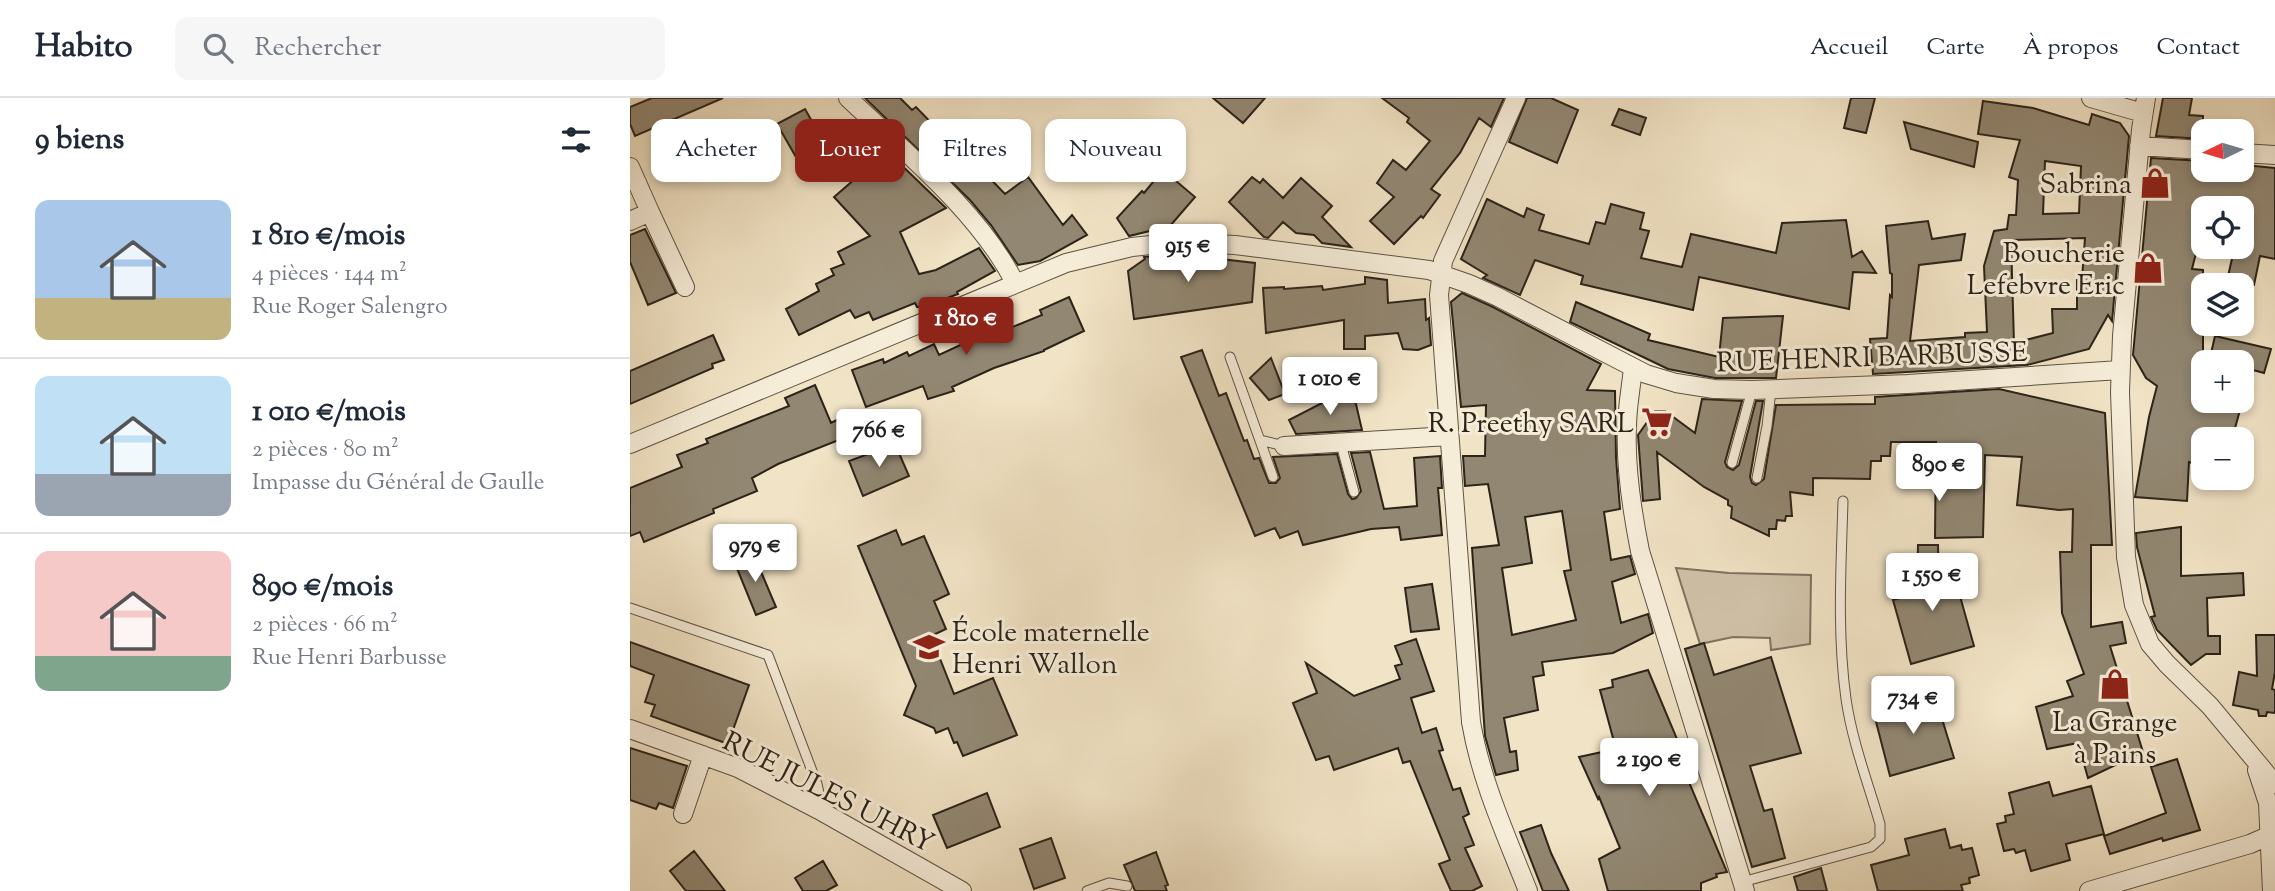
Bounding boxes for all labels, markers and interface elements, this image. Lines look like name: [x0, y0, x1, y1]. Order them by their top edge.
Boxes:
search box: [175, 17, 665, 80]
text: Habito: [35, 24, 133, 72]
icon: search: [199, 29, 237, 67]
text: Rechercher: [255, 30, 382, 67]
text: Accueil: [1810, 31, 1889, 65]
text: Carte: [1927, 31, 1985, 65]
text: À propos: [2023, 31, 2118, 65]
text: Contact: [2156, 31, 2240, 65]
text: 9 biens: [35, 119, 124, 162]
chip: Acheter: [651, 119, 781, 182]
chip: Louer: [795, 119, 905, 182]
chip: Filtres: [919, 119, 1031, 182]
chip: Nouveau: [1045, 119, 1186, 182]
north arrow: [2191, 119, 2254, 182]
map controls: [2191, 119, 2254, 490]
icon: filters: [557, 121, 595, 159]
place label: Sabrina: [2039, 166, 2132, 206]
shop icon: Sabrina: [2138, 166, 2172, 200]
button: locate: [2191, 196, 2254, 259]
text: 1 810 €/mois: [252, 215, 405, 258]
pin: 915 €: [1139, 225, 1237, 284]
icon: home: [91, 228, 175, 312]
text: 915 €: [1165, 230, 1211, 263]
place label: Boucherie Lefebvre Eric: [1967, 235, 2125, 307]
shop icon: Boucherie Lefebvre Eric: [2131, 251, 2165, 285]
text: 4 pièces · 144 m²: [252, 258, 407, 291]
button: layers: [2191, 273, 2254, 336]
text: Rue Roger Salengro: [252, 291, 448, 324]
pin: 1 810 €: [901, 298, 1031, 357]
text: 1 810 €: [935, 303, 998, 336]
street label: RUE HENRI BARBUSSE: [1716, 334, 2028, 384]
button: +: [2191, 350, 2254, 413]
pin: 1 010 €: [1265, 358, 1395, 417]
text: 1 010 €: [1298, 363, 1362, 396]
text: 1 010 €/mois: [252, 391, 406, 434]
icon: home: [91, 404, 175, 488]
place label: R. Preethy SARL: [1428, 405, 1634, 445]
supermarket icon: R. Preethy SARL: [1640, 405, 1674, 439]
pin: 766 €: [830, 410, 928, 469]
text: 766 €: [852, 415, 906, 448]
button: −: [2191, 427, 2254, 490]
text: 2 pièces · 80 m²: [252, 434, 399, 467]
pin: 890 €: [1890, 444, 1988, 503]
text: 890 €: [1912, 449, 1966, 482]
text: Impasse du Général de Gaulle: [252, 467, 545, 500]
pin: 979 €: [706, 524, 804, 584]
text: 979 €: [729, 530, 781, 563]
pin: 1 550 €: [1867, 554, 1997, 613]
text: 1 550 €: [1902, 559, 1962, 592]
text: 890 €/mois: [252, 566, 393, 609]
icon: home: [91, 579, 175, 663]
text: 2 pièces · 66 m²: [252, 609, 398, 642]
place label: École maternelle Henri Wallon: [952, 614, 1150, 686]
school or university icon: École maternelle Henri Wallon: [912, 630, 946, 664]
text: Rue Henri Barbusse: [252, 642, 447, 675]
shop icon: La Grange à Pains: [2098, 667, 2132, 701]
pin: 734 €: [1864, 676, 1962, 736]
text: 734 €: [1887, 682, 1939, 715]
place label: La Grange à Pains: [2053, 704, 2177, 776]
street label: RUE JULES UHRY: [715, 723, 941, 864]
pin: 2 190 €: [1584, 738, 1714, 798]
text: 2 190 €: [1616, 744, 1682, 777]

